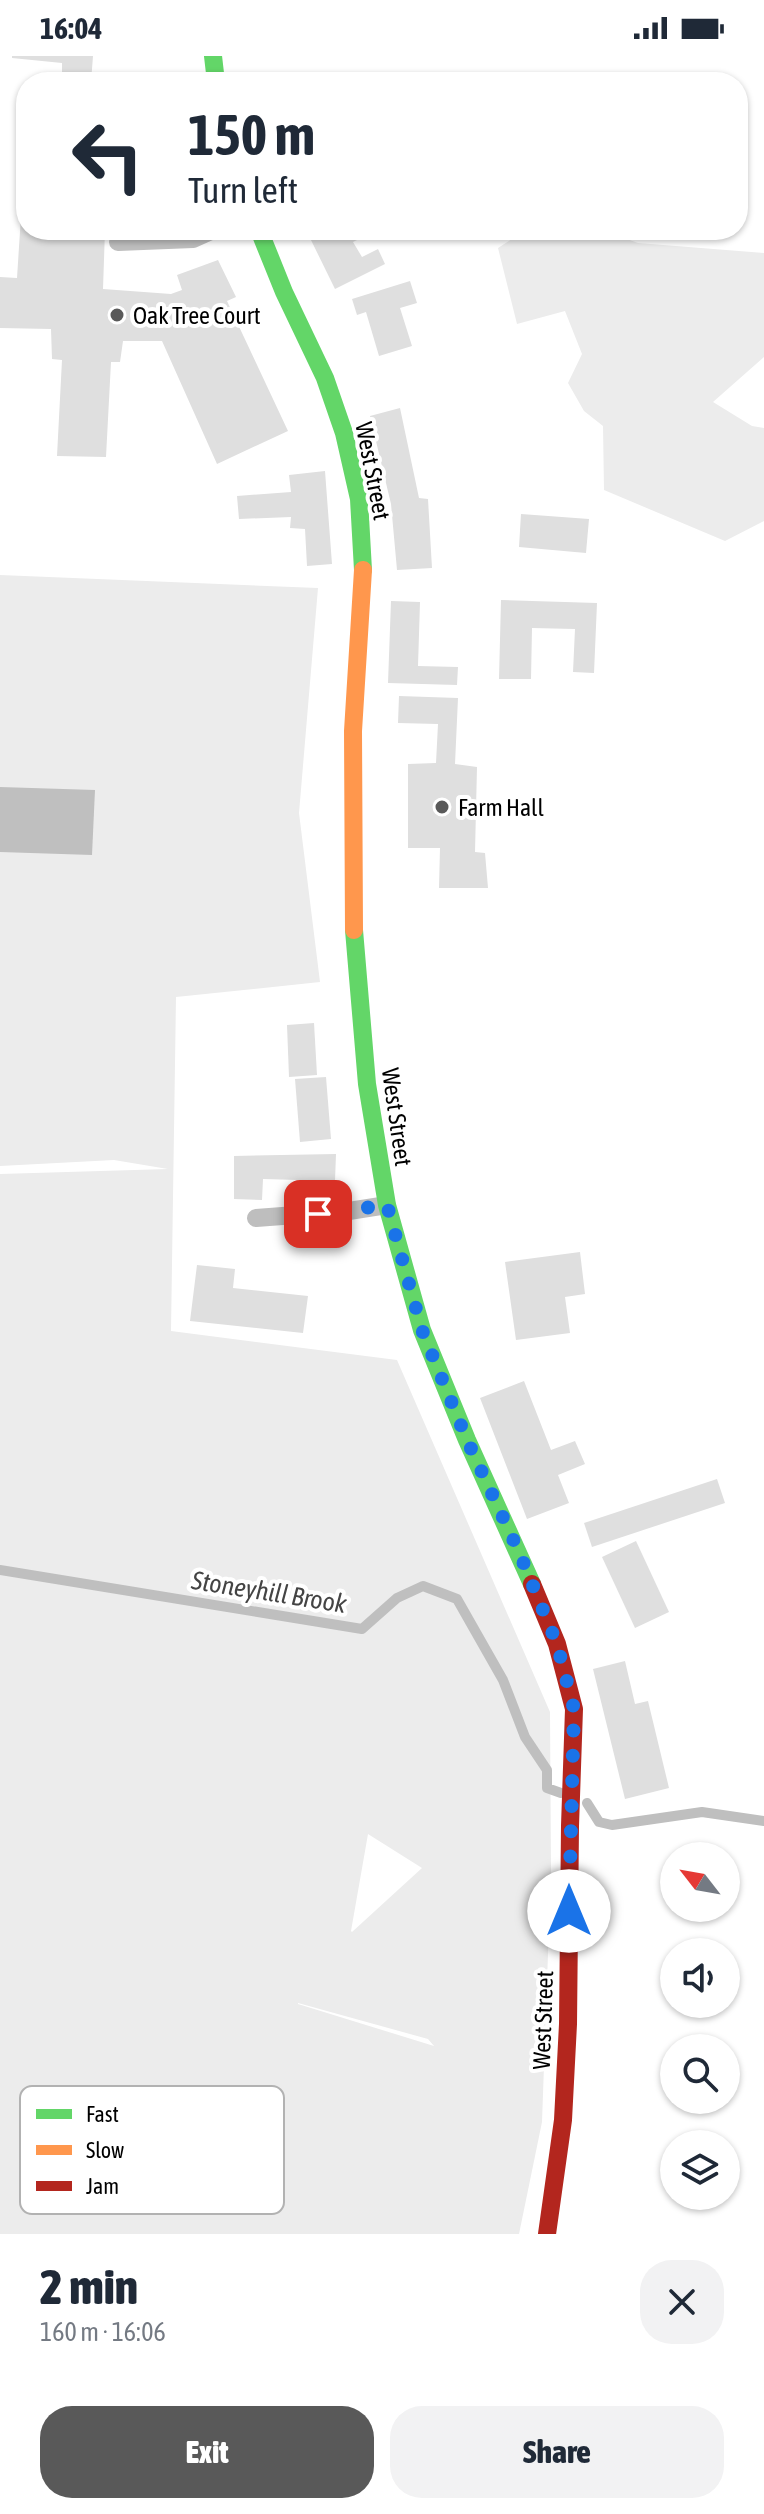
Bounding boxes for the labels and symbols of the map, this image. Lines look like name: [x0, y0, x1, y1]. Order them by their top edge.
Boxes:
place label: Oak Tree Court: [133, 302, 261, 329]
marker: Oak Tree Court: [108, 306, 126, 324]
street label: West Street: [350, 420, 396, 522]
place label: Farm Hall: [458, 794, 544, 821]
marker: Farm Hall: [433, 798, 451, 816]
street label: West Street: [377, 1066, 417, 1168]
pin: [284, 1180, 352, 1248]
water label: Stoneyhill Brook: [188, 1565, 349, 1619]
north arrow: [660, 1842, 740, 1922]
position arrow: [527, 1869, 611, 1953]
street label: West Street: [528, 1970, 558, 2070]
legend: [20, 2086, 284, 2214]
text: Fast: [86, 2101, 119, 2127]
text: Slow: [86, 2137, 124, 2163]
text: Jam: [86, 2173, 119, 2199]

